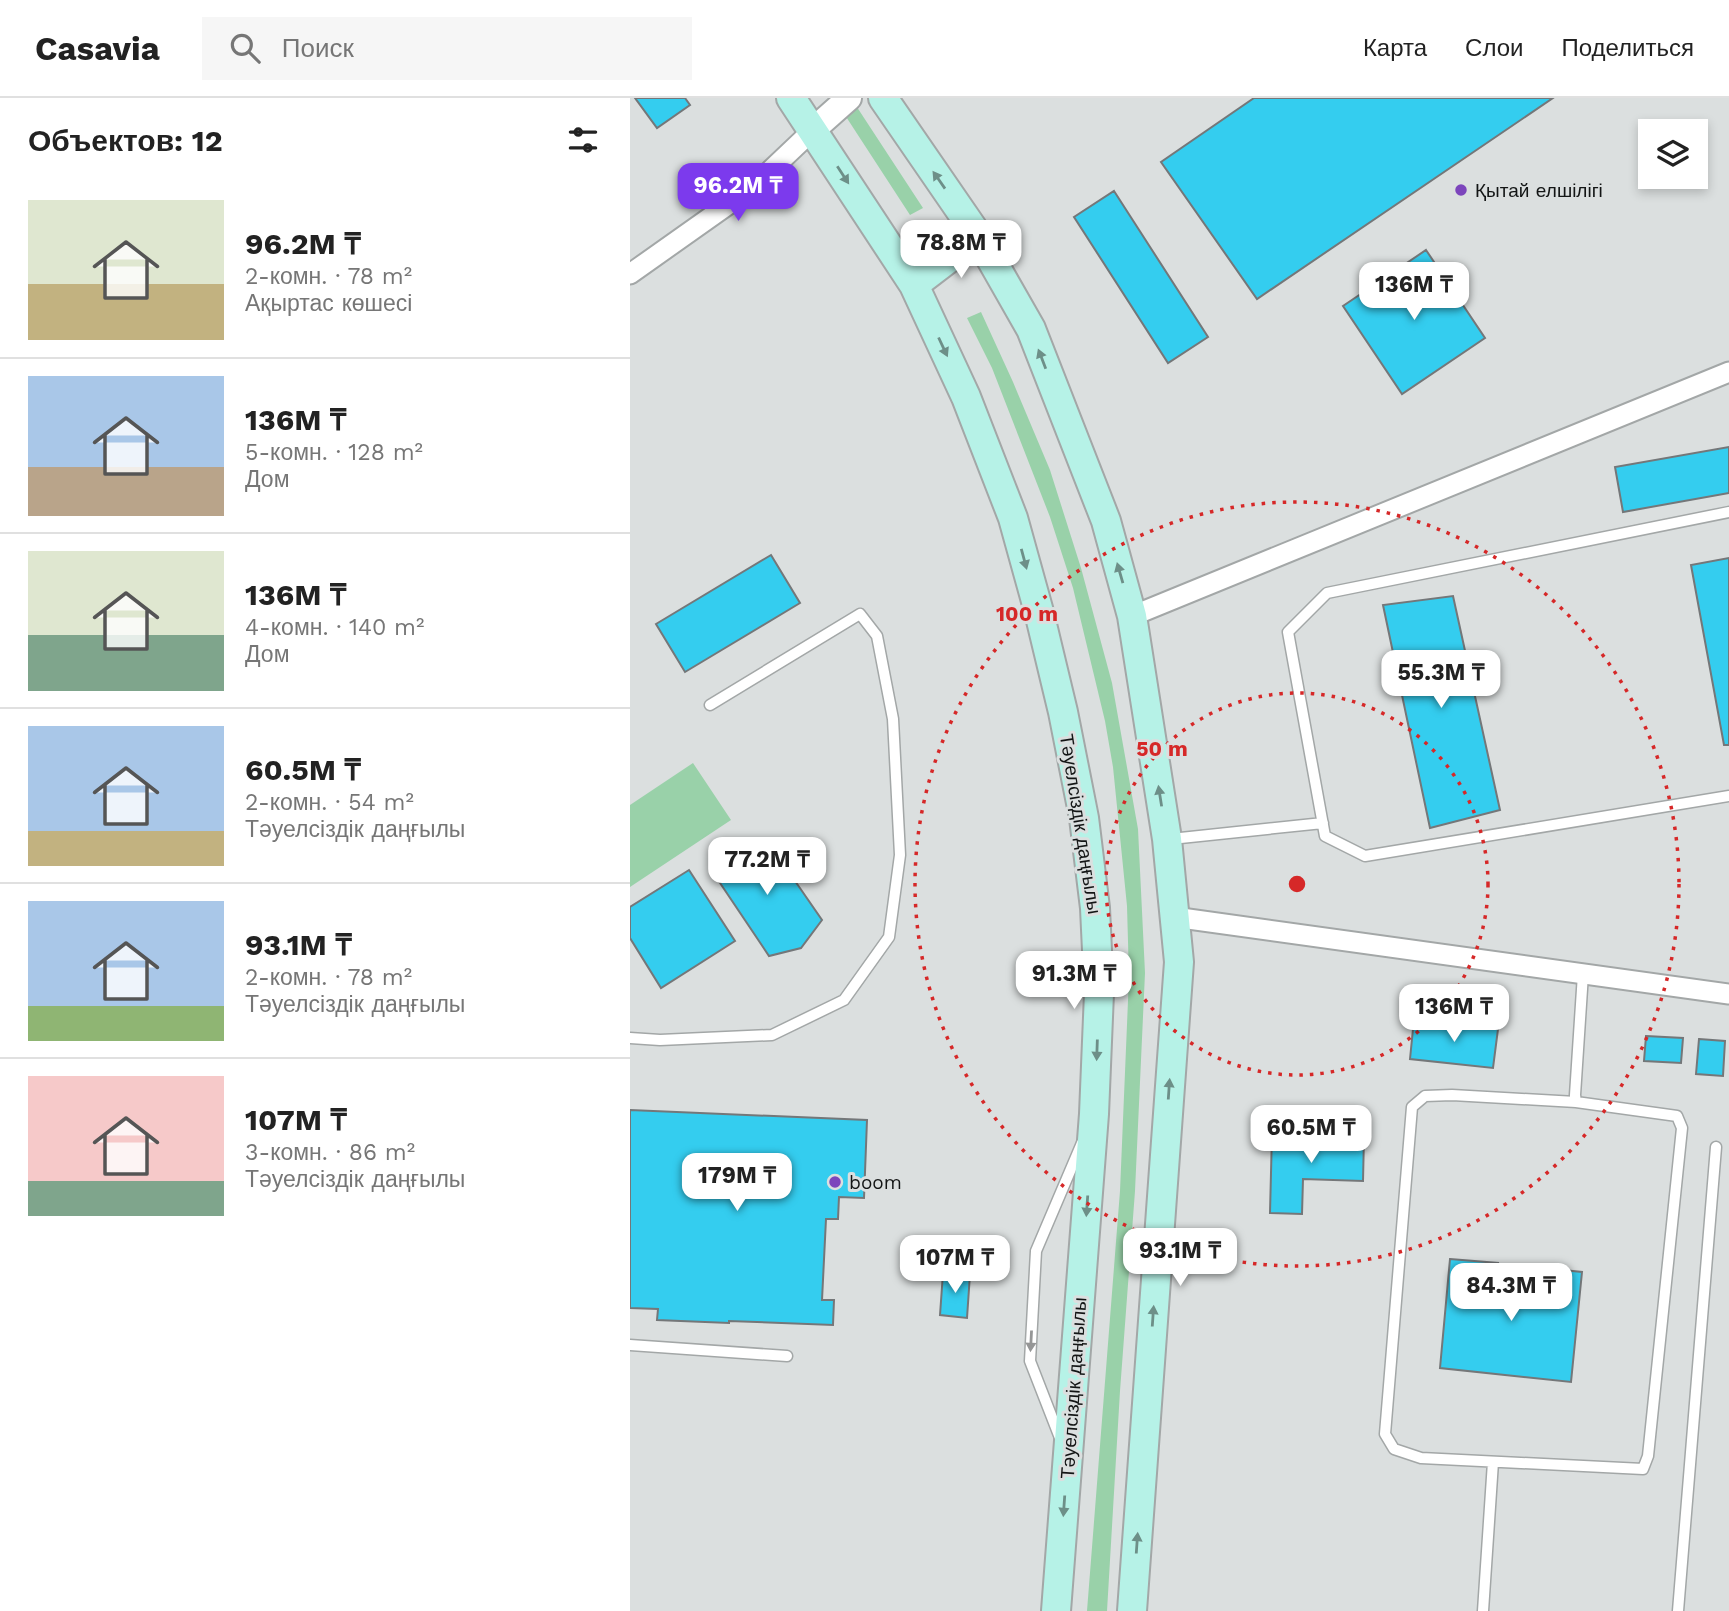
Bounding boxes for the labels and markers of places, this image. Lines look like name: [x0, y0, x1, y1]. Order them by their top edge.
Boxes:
pin: 96.2M ₸: [673, 164, 803, 223]
place label: Қытай елшілігі: [1475, 179, 1603, 202]
marker: Қытай елшілігі: [1453, 182, 1469, 198]
pin: 78.8M ₸: [896, 220, 1026, 280]
pin: 136M ₸: [1357, 262, 1471, 322]
pin: 55.3M ₸: [1376, 650, 1506, 710]
pin: 77.2M ₸: [702, 838, 832, 897]
centre of rings: [1285, 872, 1309, 896]
pin: 91.3M ₸: [1009, 951, 1139, 1011]
pin: 136M ₸: [1397, 984, 1511, 1044]
pin: 60.5M ₸: [1246, 1105, 1376, 1165]
pin: 179M ₸: [680, 1154, 794, 1213]
place label: boom: [849, 1171, 902, 1194]
marker: boom: [827, 1174, 843, 1190]
pin: 93.1M ₸: [1115, 1228, 1245, 1288]
pin: 107M ₸: [898, 1236, 1012, 1295]
pin: 84.3M ₸: [1446, 1264, 1576, 1323]

